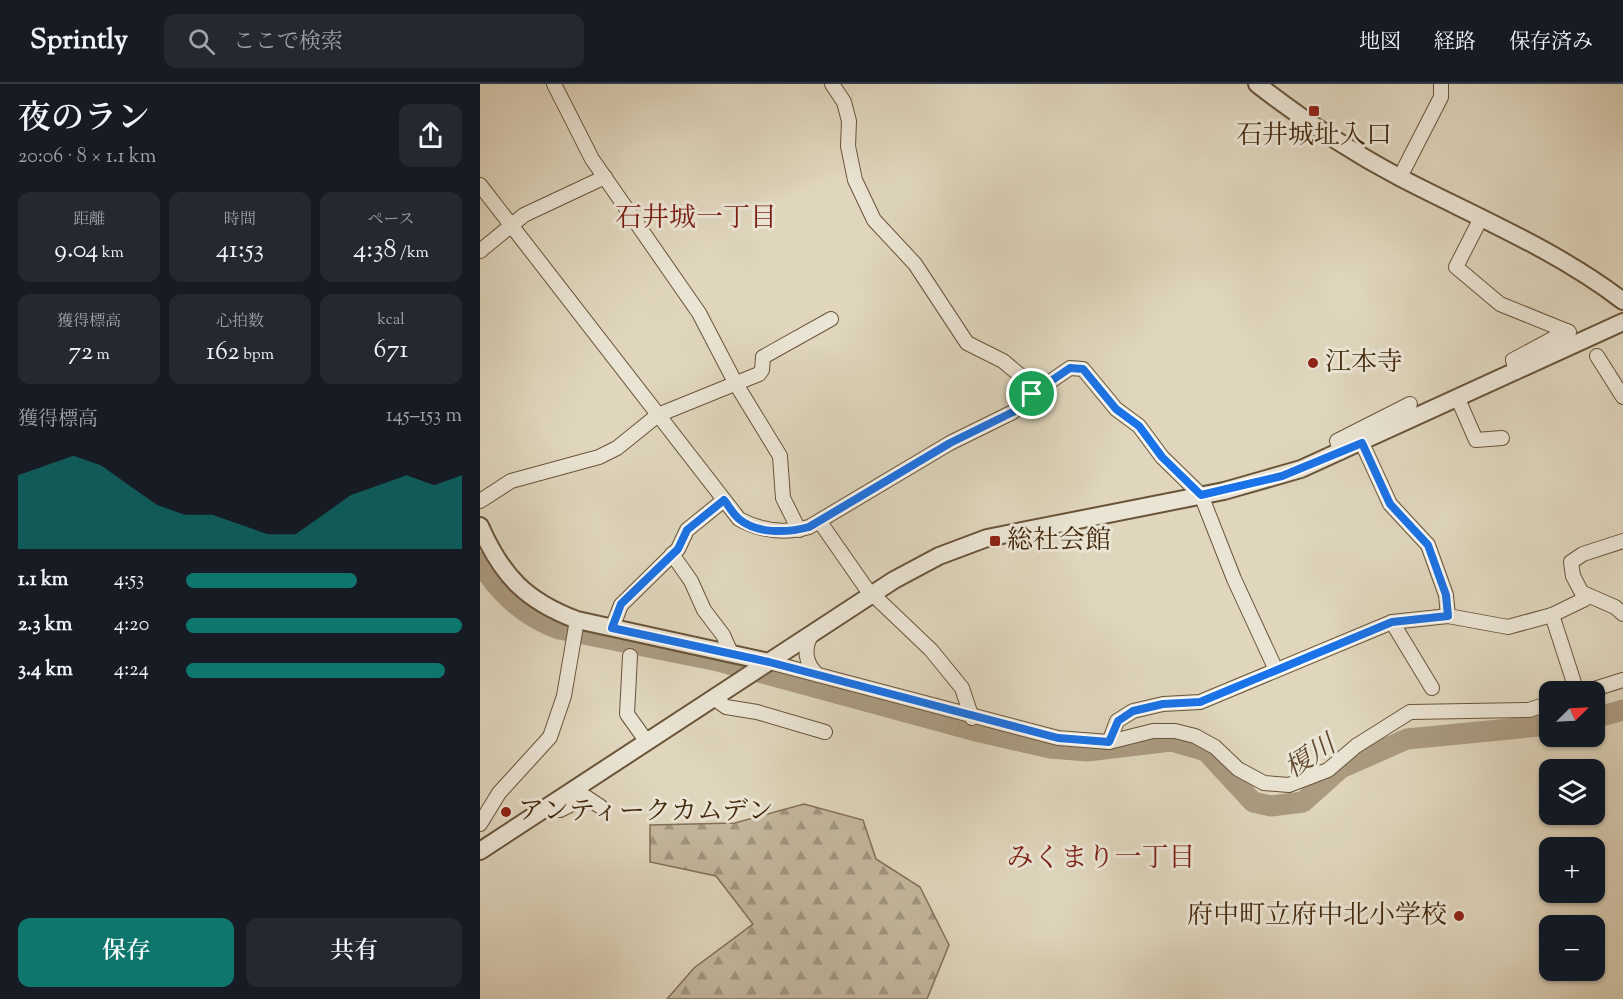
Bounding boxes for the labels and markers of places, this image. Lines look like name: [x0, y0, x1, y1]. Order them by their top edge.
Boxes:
marker: 石井城址入口: [1307, 104, 1321, 118]
place label: 石井城址入口: [1236, 118, 1392, 155]
place label: 江本寺: [1325, 345, 1403, 382]
marker: 江本寺: [1306, 356, 1320, 370]
pin: [1006, 368, 1057, 419]
place label: 総社会館: [1007, 523, 1111, 560]
marker: 総社会館: [988, 534, 1002, 548]
place label: アンティークカムデン: [518, 794, 774, 831]
marker: アンティークカムデン: [499, 805, 513, 819]
place label: 府中町立府中北小学校: [1187, 898, 1447, 935]
marker: 府中町立府中北小学校: [1452, 909, 1466, 923]

